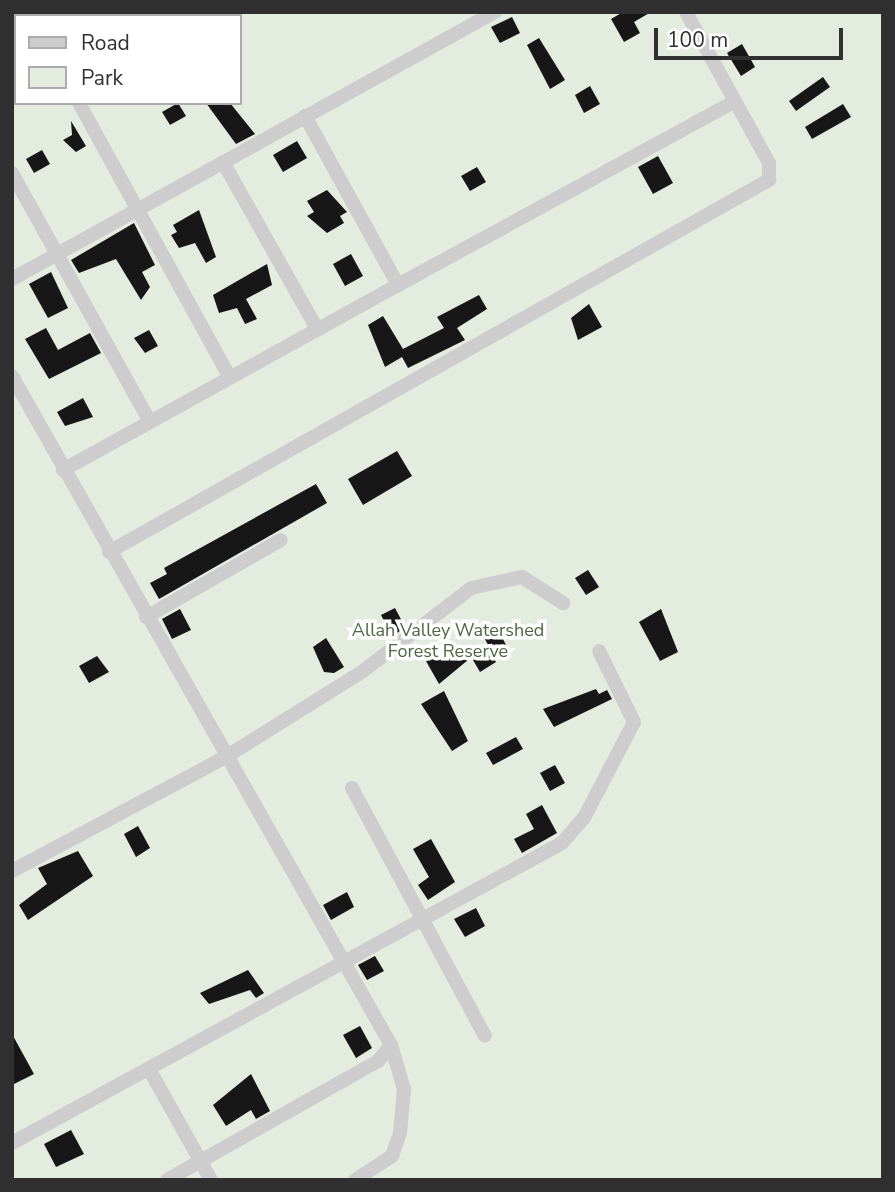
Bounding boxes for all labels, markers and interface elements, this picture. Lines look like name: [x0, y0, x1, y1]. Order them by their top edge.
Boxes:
legend: [14, 14, 242, 105]
scale bar: [657, 14, 846, 58]
text: 100 m: [667, 26, 728, 54]
text: Road: [81, 29, 130, 57]
text: Park: [81, 64, 123, 92]
park label: Allah Valley Watershed Forest Reserve: [352, 620, 544, 662]

